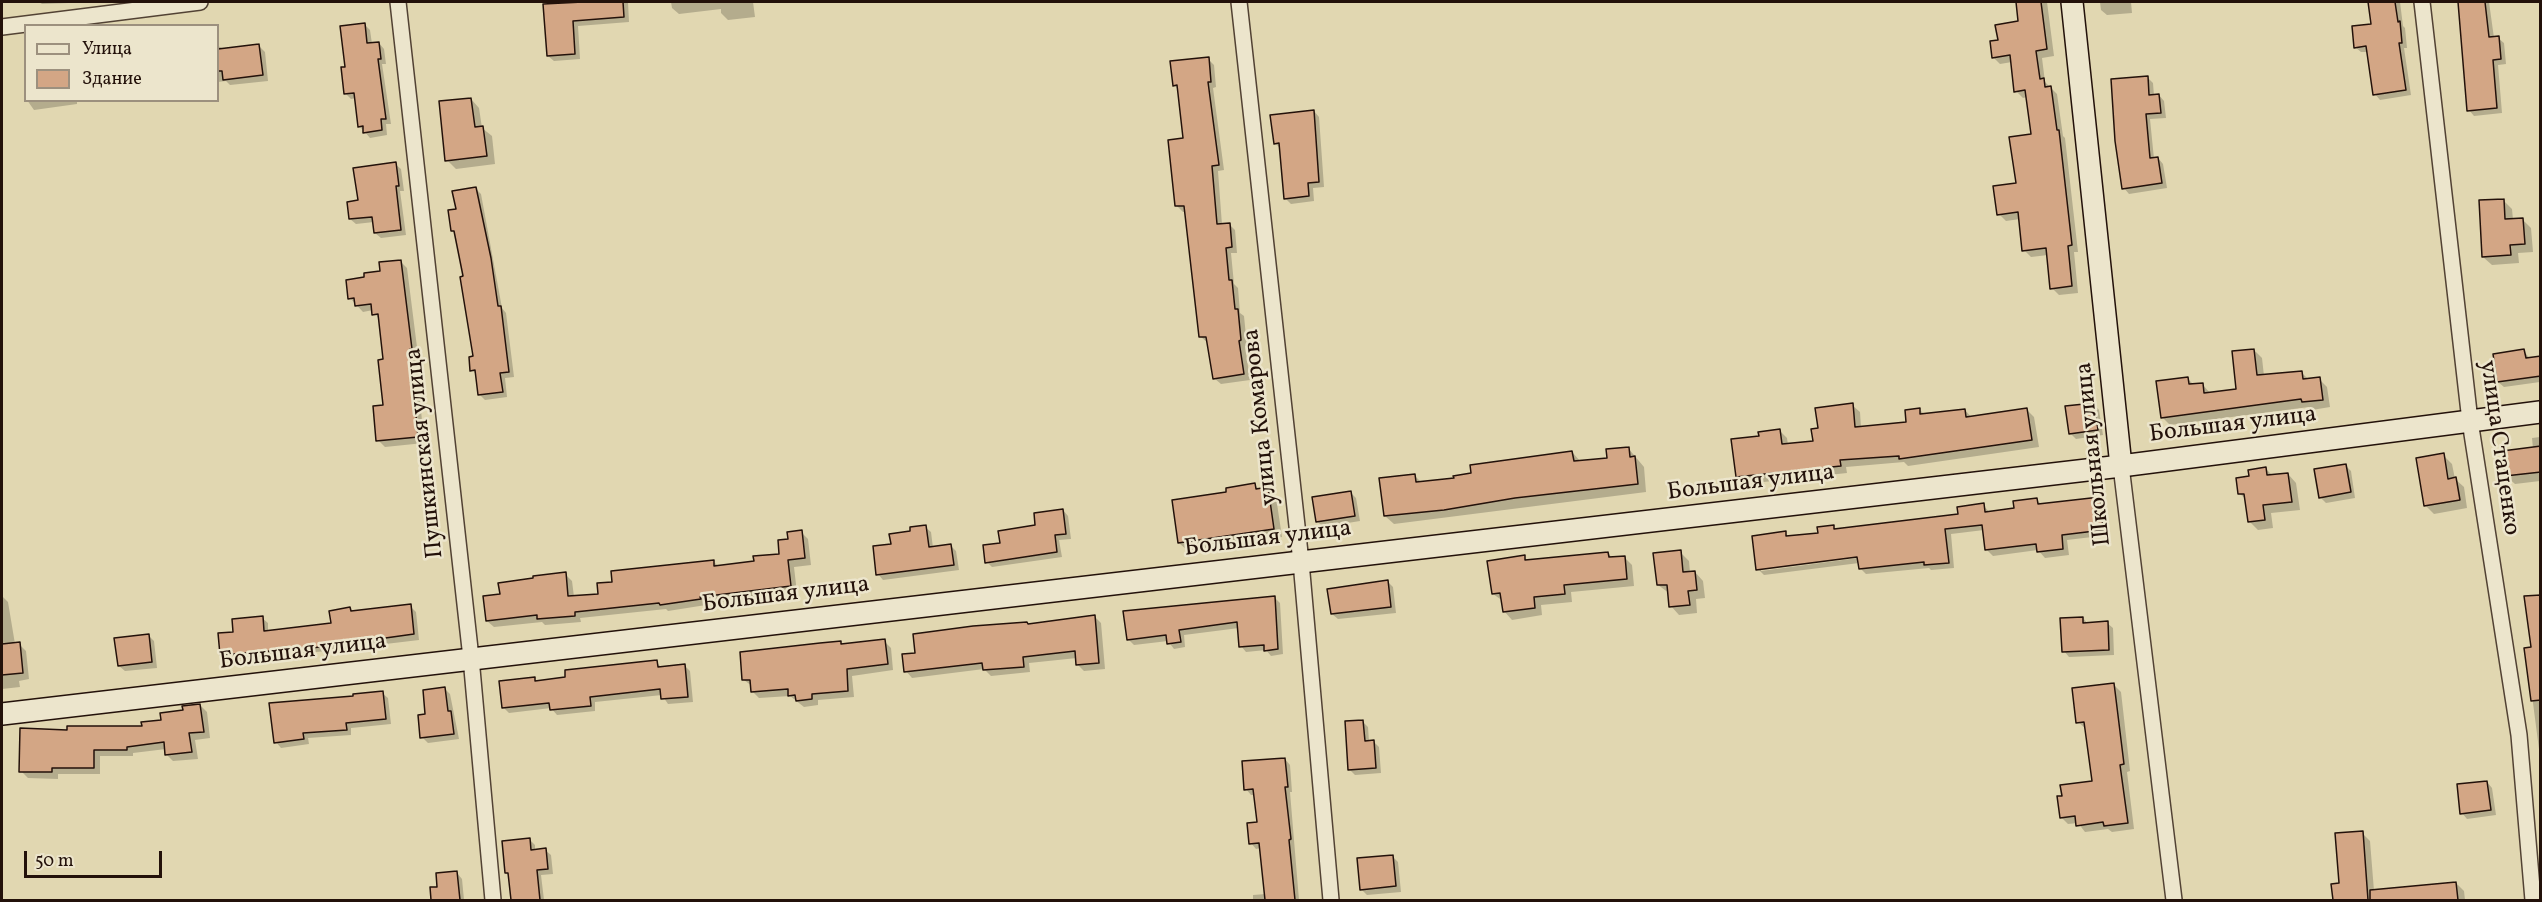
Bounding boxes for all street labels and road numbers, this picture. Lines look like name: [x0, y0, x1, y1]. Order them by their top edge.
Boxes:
street label: улица Комарова: [1238, 327, 1286, 507]
street label: Пушкинская улица: [401, 346, 451, 560]
street label: улица Стаценко: [2471, 359, 2525, 537]
street label: Школьная улица: [2071, 361, 2119, 547]
street label: Большая улица: [2148, 401, 2318, 451]
street label: Большая улица: [1666, 459, 1836, 509]
street label: Большая улица: [1183, 515, 1353, 565]
street label: Большая улица: [701, 571, 871, 621]
street label: Большая улица: [218, 628, 388, 678]

